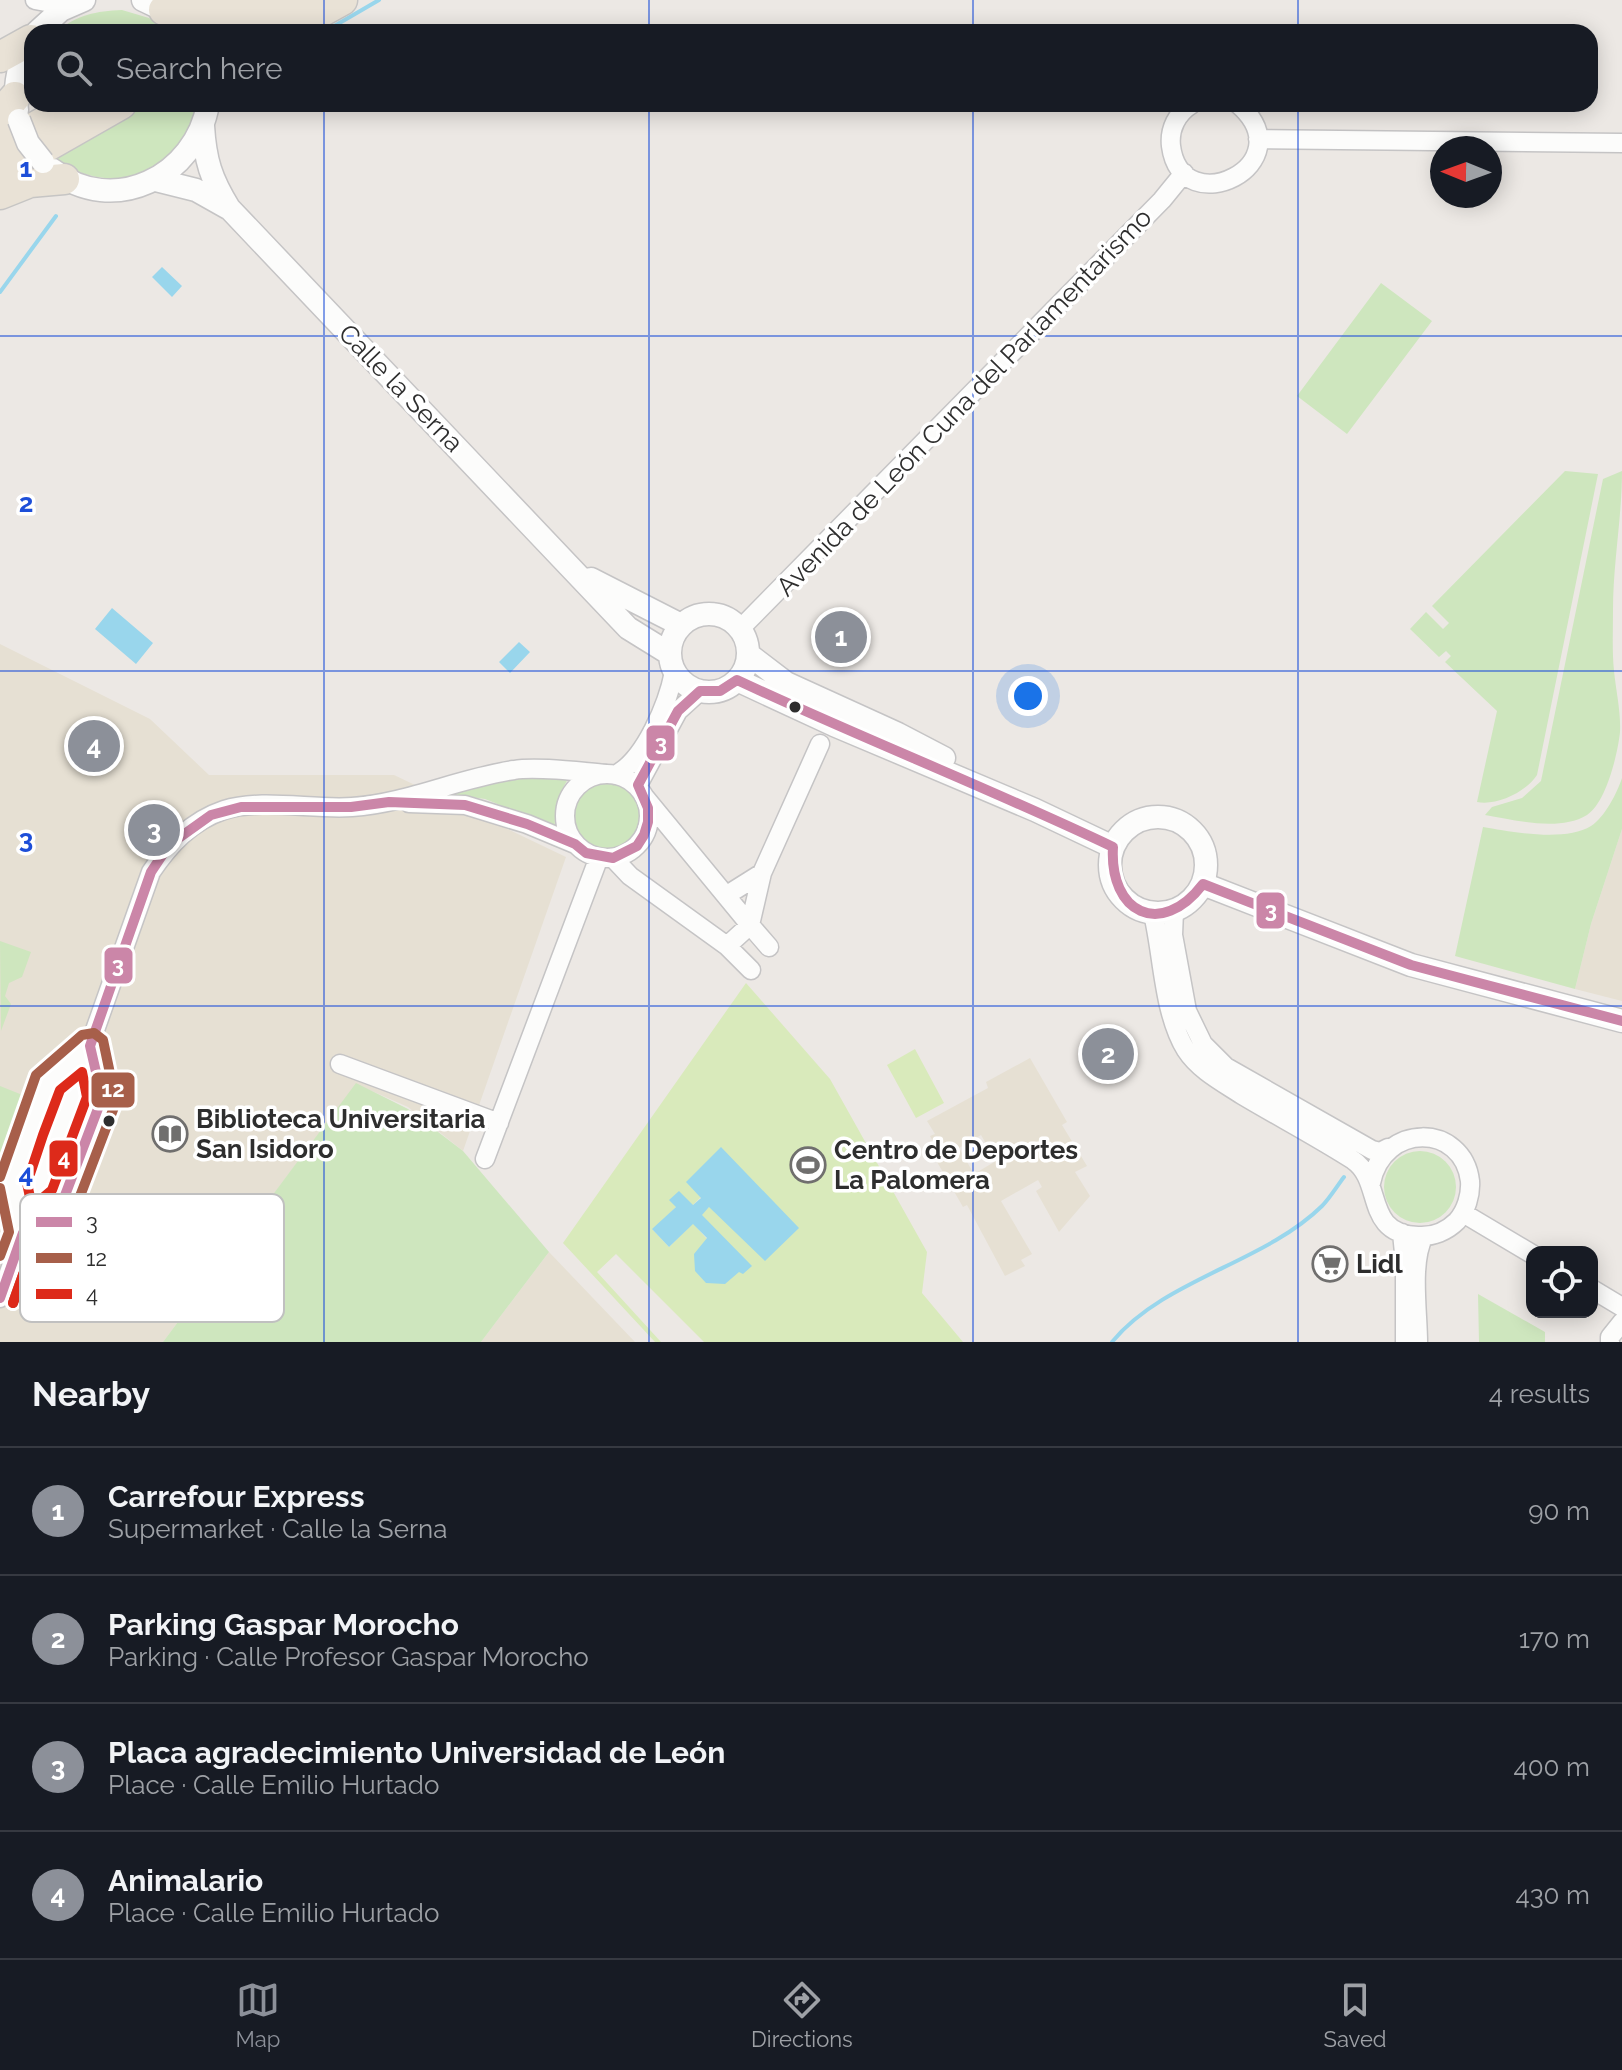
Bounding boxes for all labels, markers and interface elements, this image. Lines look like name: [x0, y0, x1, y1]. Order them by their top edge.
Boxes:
search box: [24, 24, 1598, 112]
icon: search: [52, 46, 96, 90]
text: Search here: [116, 51, 283, 86]
north arrow: [1430, 136, 1502, 208]
text: 1: [20, 153, 33, 183]
street label: Avenida de León Cuna del Parlamentarismo: [770, 202, 1158, 602]
street label: Calle la Serna: [333, 318, 469, 458]
text: 2: [19, 488, 33, 518]
pin: 1: [815, 607, 867, 667]
your location: [1008, 676, 1048, 716]
unlabelled marker: [787, 699, 803, 715]
pin: 4: [68, 716, 120, 776]
line badge: 3: [645, 724, 676, 762]
text: 3: [655, 730, 667, 756]
pin: 3: [128, 800, 180, 860]
text: 3: [19, 824, 33, 854]
line badge: 3: [1255, 891, 1286, 930]
text: 3: [1265, 897, 1277, 923]
line badge: 3: [103, 946, 134, 985]
text: 3: [112, 952, 124, 978]
pin: 2: [1082, 1024, 1134, 1084]
line badge: 12: [90, 1071, 136, 1109]
text: 12: [101, 1076, 125, 1102]
place label: Biblioteca Universitaria San Isidoro: [196, 1104, 486, 1164]
unlabelled marker: [101, 1113, 117, 1129]
library icon: Biblioteca Universitaria San Isidoro: [151, 1115, 189, 1153]
place label: Centro de Deportes La Palomera: [834, 1135, 1078, 1195]
line badge: 4: [48, 1139, 79, 1178]
text: 4: [58, 1145, 70, 1171]
sports icon: Centro de Deportes La Palomera: [789, 1146, 827, 1184]
text: 4: [19, 1159, 33, 1189]
legend: [20, 1194, 284, 1322]
text: 3: [86, 1209, 98, 1235]
text: 12: [86, 1245, 107, 1271]
supermarket icon: Lidl: [1311, 1245, 1349, 1283]
map controls: [1526, 1246, 1598, 1318]
button: locate: [1526, 1246, 1598, 1318]
place label: Lidl: [1356, 1249, 1404, 1279]
text: 4: [86, 1281, 98, 1307]
text: Nearby: [32, 1374, 150, 1414]
text: 4 results: [1489, 1379, 1590, 1409]
text: Carrefour Express: [108, 1479, 364, 1514]
text: 1: [52, 1496, 64, 1526]
text: 90 m: [1528, 1496, 1590, 1526]
text: Supermarket · Calle la Serna: [108, 1514, 447, 1544]
text: Parking Gaspar Morocho: [108, 1607, 459, 1642]
text: 2: [51, 1624, 65, 1654]
text: 170 m: [1519, 1624, 1590, 1654]
text: Parking · Calle Profesor Gaspar Morocho: [108, 1642, 589, 1672]
text: Placa agradecimiento Universidad de León: [108, 1735, 725, 1770]
text: 3: [51, 1752, 65, 1782]
text: 400 m: [1513, 1752, 1590, 1782]
text: Place · Calle Emilio Hurtado: [108, 1770, 439, 1800]
text: Animalario: [108, 1863, 263, 1898]
text: 4: [51, 1880, 65, 1910]
text: 430 m: [1515, 1880, 1590, 1910]
text: Place · Calle Emilio Hurtado: [108, 1898, 439, 1928]
tab: Map: [235, 1978, 280, 2052]
tab: Directions: [751, 1978, 853, 2052]
tab: Saved: [1324, 1978, 1387, 2052]

